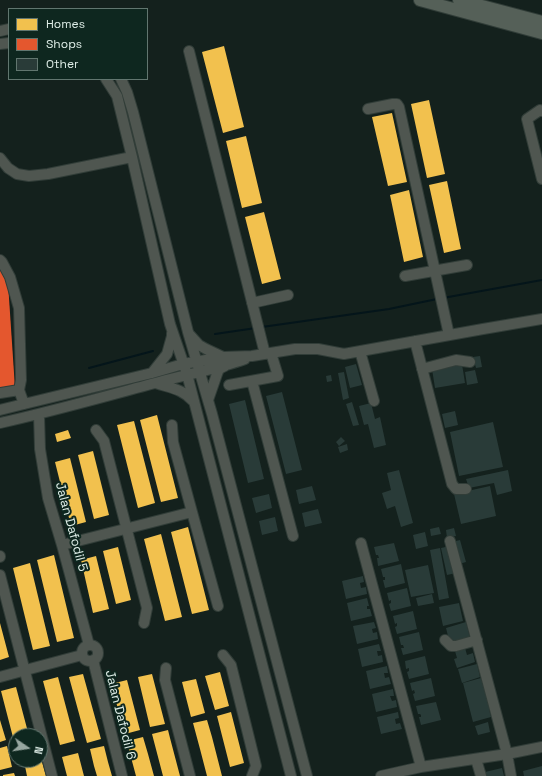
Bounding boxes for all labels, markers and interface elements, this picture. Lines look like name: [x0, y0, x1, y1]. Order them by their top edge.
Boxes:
legend: [8, 8, 148, 80]
text: Homes: [46, 16, 85, 32]
text: Shops: [46, 36, 82, 52]
text: Other: [46, 56, 79, 72]
street label: Jalan Dafodil 5: [52, 481, 90, 573]
street label: Jalan Dafodil 6: [101, 668, 139, 762]
north arrow: [8, 728, 48, 768]
text: N: [31, 745, 46, 756]

